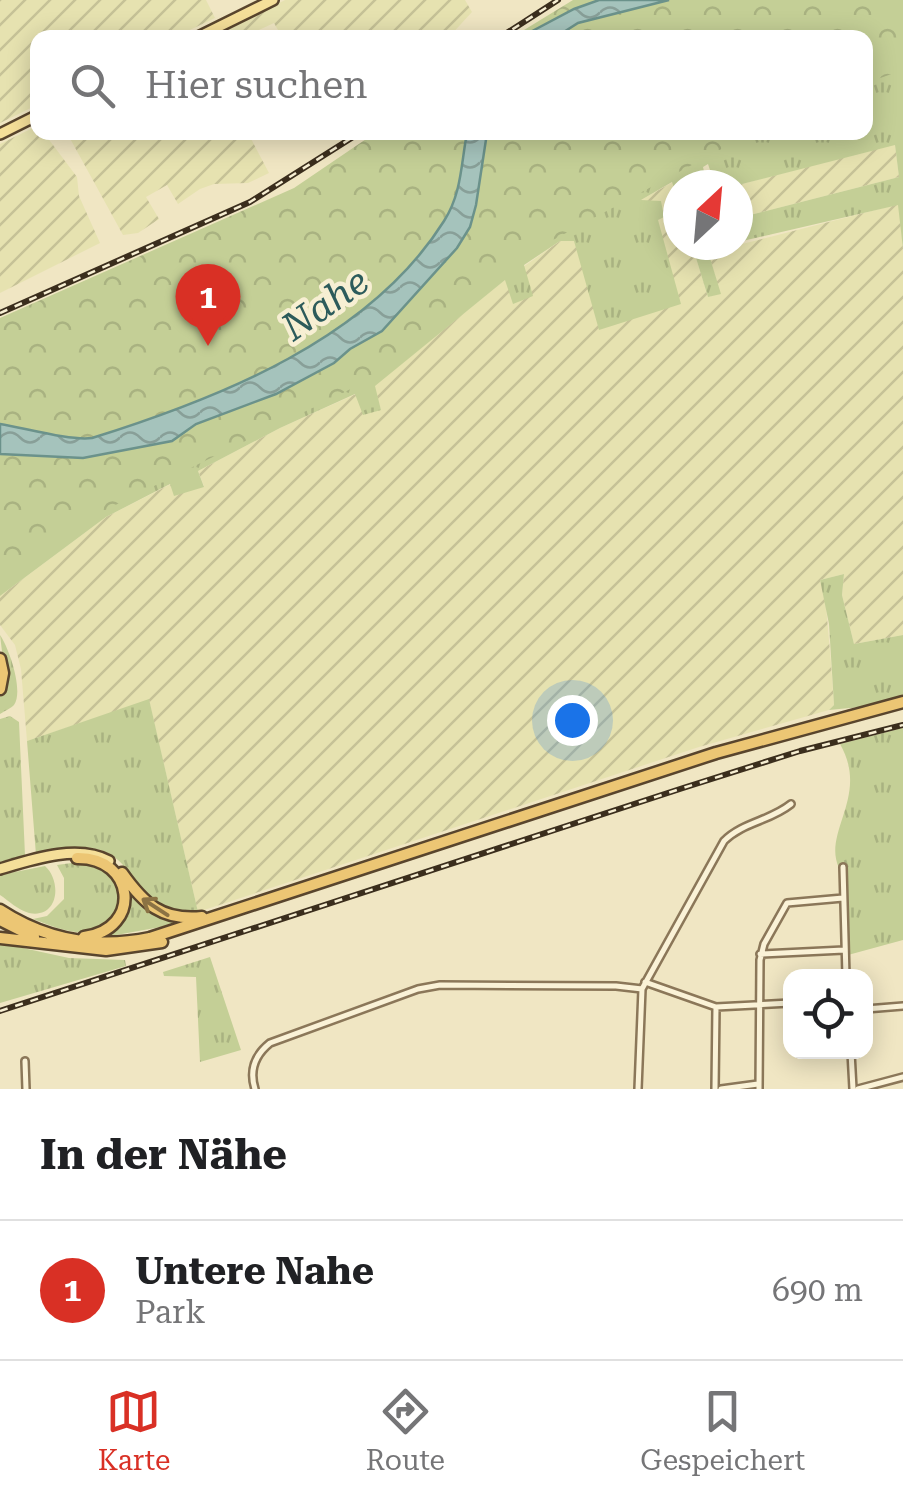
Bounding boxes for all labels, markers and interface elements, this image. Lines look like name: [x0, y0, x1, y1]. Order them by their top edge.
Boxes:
search box: [30, 30, 873, 140]
icon: search: [65, 58, 120, 113]
text: Hier suchen: [145, 63, 368, 107]
north arrow: [663, 170, 753, 260]
water label: Nahe: [273, 259, 377, 350]
pin: 1: [176, 264, 240, 346]
your location: [547, 695, 598, 746]
one-way arrow: [141, 897, 170, 917]
map controls: [783, 969, 873, 1059]
button: locate: [783, 969, 873, 1059]
text: In der Nähe: [40, 1130, 287, 1179]
text: Untere Nahe: [135, 1249, 374, 1293]
text: 1: [64, 1271, 81, 1309]
text: 690 m: [772, 1271, 863, 1309]
text: Park: [135, 1293, 206, 1331]
tab: Karte: [98, 1384, 170, 1477]
tab: Route: [366, 1384, 445, 1477]
tab: Gespeichert: [640, 1384, 805, 1477]

